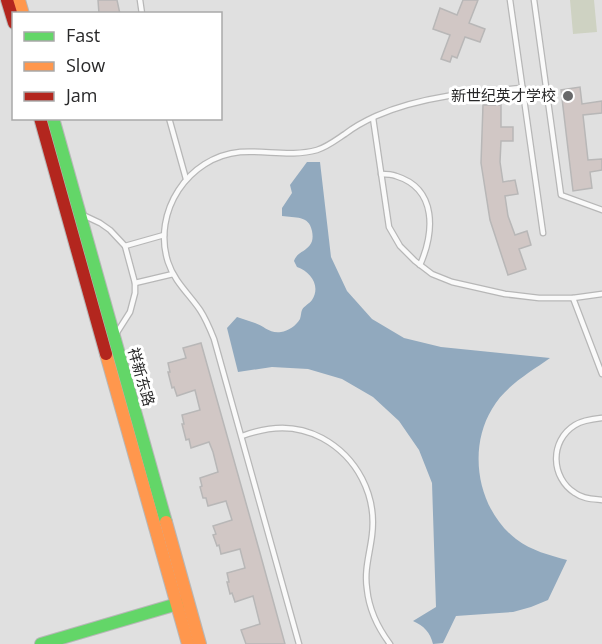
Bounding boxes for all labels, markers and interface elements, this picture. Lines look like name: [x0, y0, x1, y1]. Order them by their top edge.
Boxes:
legend: [12, 12, 222, 120]
text: Fast: [66, 23, 100, 47]
text: Slow: [66, 53, 105, 77]
text: Jam: [64, 83, 98, 107]
place label: 新世纪英才学校: [451, 85, 556, 105]
marker: 新世纪英才学校: [561, 89, 575, 103]
street label: 祥新东路: [124, 345, 160, 408]

